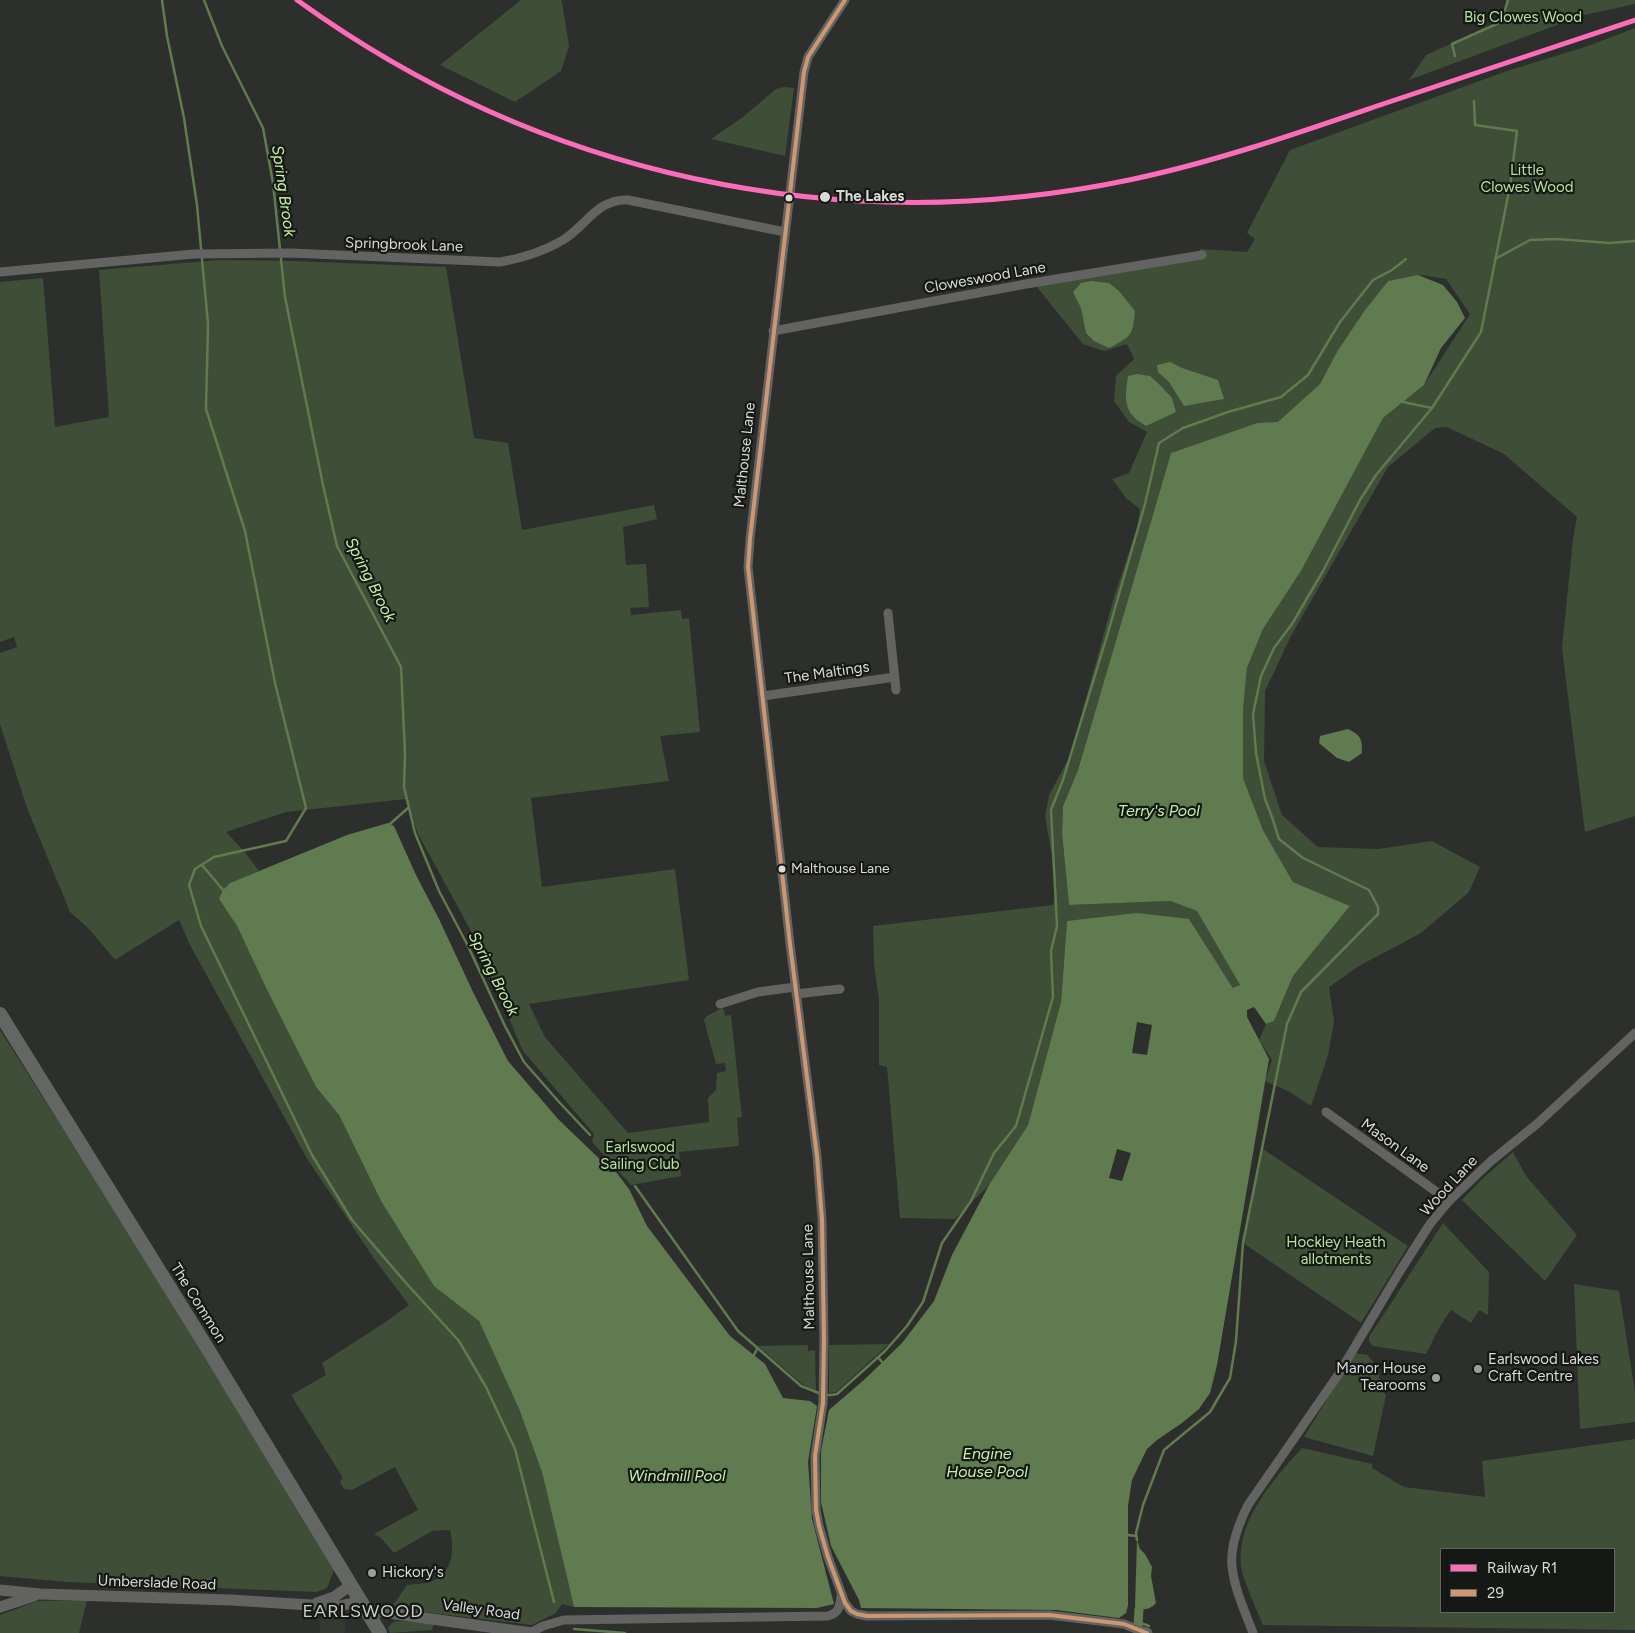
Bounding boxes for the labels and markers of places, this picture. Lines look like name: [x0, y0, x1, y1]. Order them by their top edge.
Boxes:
place label: The Lakes: [836, 188, 904, 206]
marker: The Lakes: [818, 190, 832, 204]
unlabelled marker: [784, 193, 794, 203]
place label: Malthouse Lane: [791, 861, 890, 877]
marker: Malthouse Lane: [777, 864, 787, 874]
place label: Earlswood Lakes Craft Centre: [1488, 1351, 1599, 1386]
place label: Manor House Tearooms: [1336, 1360, 1426, 1395]
marker: Earlswood Lakes Craft Centre: [1472, 1363, 1484, 1375]
marker: Manor House Tearooms: [1430, 1372, 1442, 1384]
place label: Hickory's: [382, 1564, 444, 1582]
marker: Hickory's: [366, 1567, 378, 1579]

